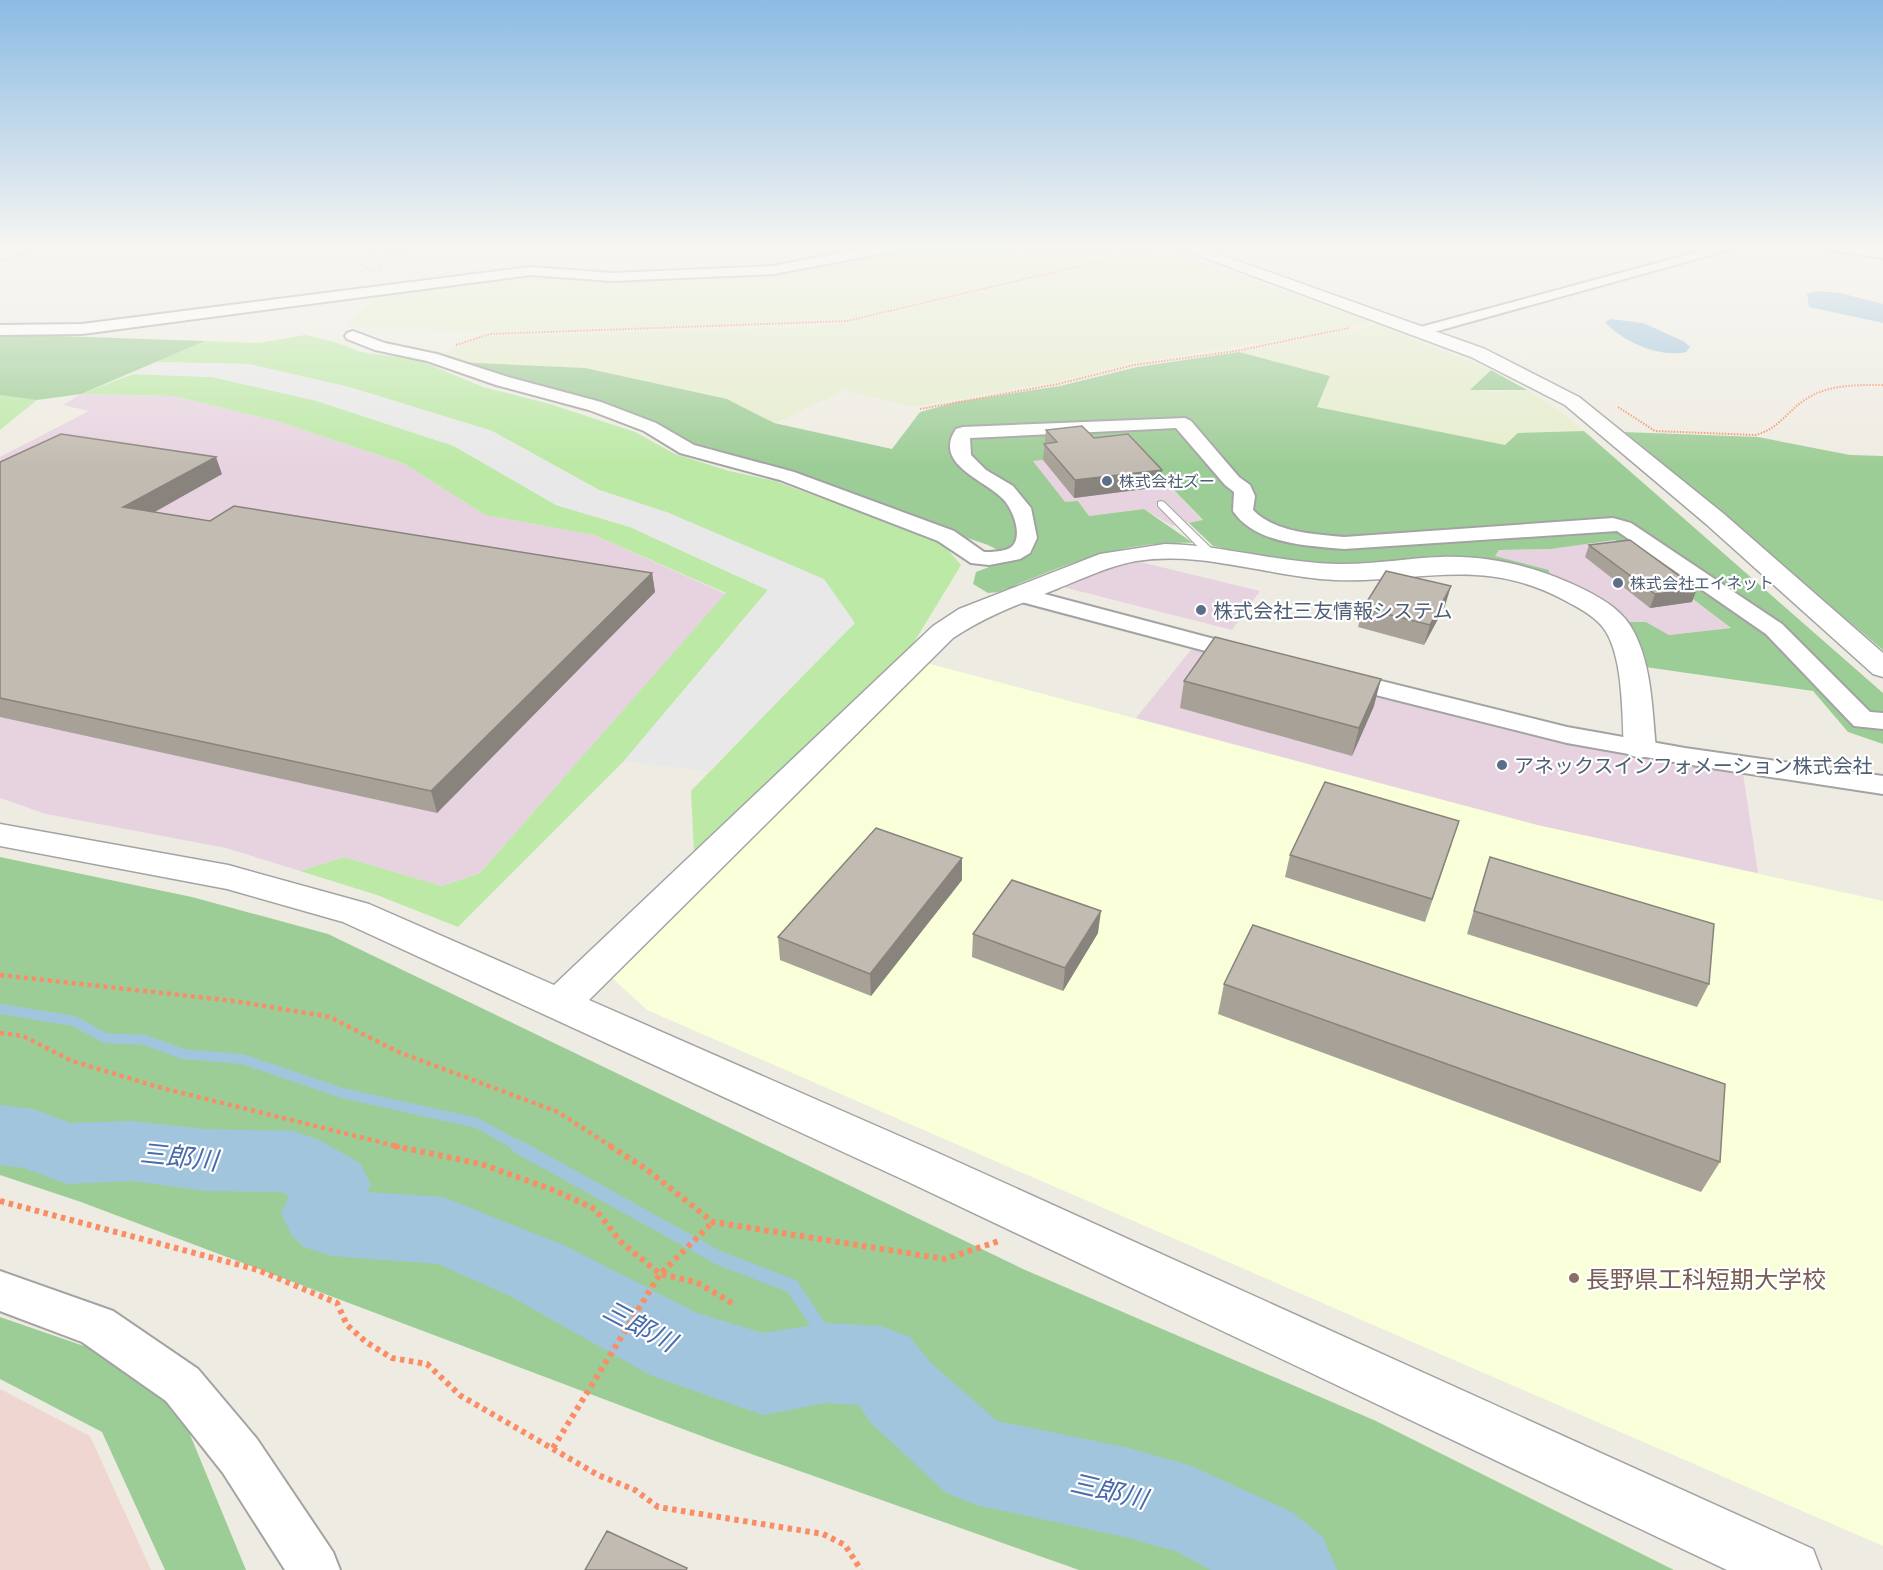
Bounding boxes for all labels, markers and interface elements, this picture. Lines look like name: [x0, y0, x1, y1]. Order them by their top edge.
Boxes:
place label: 株式会社ズー: [1119, 470, 1215, 492]
marker: 株式会社ズー: [1100, 474, 1114, 488]
place label: 株式会社エイネット: [1630, 572, 1774, 594]
marker: 株式会社エイネット: [1611, 576, 1625, 590]
place label: 株式会社三友情報システム: [1213, 597, 1452, 624]
marker: 株式会社三友情報システム: [1194, 603, 1208, 617]
place label: アネックスインフォメーション株式会社: [1514, 752, 1872, 779]
marker: アネックスインフォメーション株式会社: [1495, 758, 1509, 772]
water label: 三郎川: [138, 1134, 223, 1178]
place label: 長野県工科短期大学校: [1586, 1262, 1826, 1295]
marker: 長野県工科短期大学校: [1567, 1271, 1581, 1285]
water label: 三郎川: [597, 1291, 686, 1361]
water label: 三郎川: [1067, 1464, 1154, 1517]

